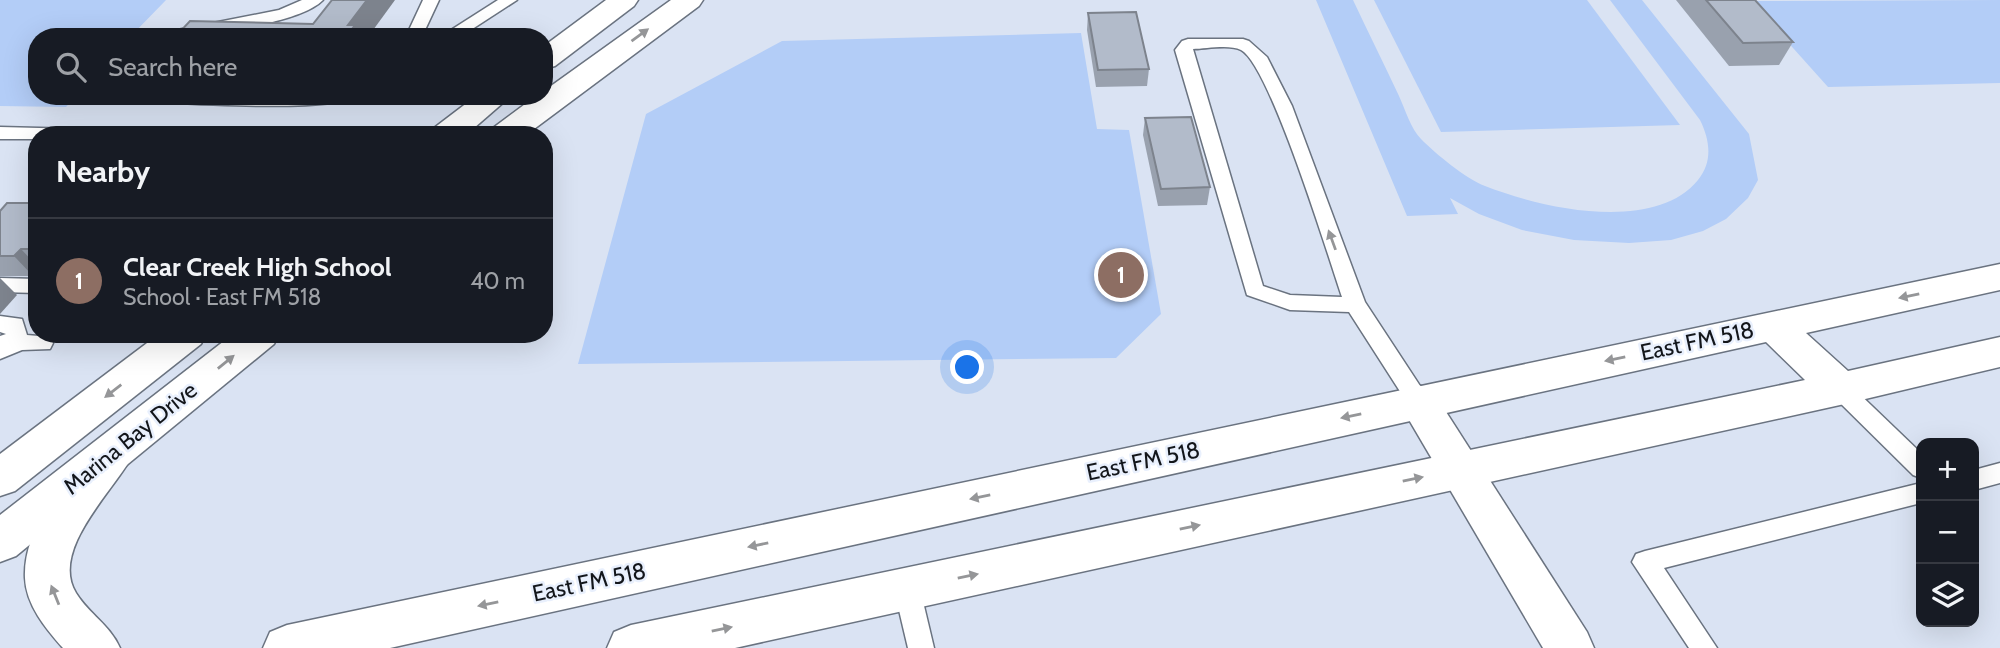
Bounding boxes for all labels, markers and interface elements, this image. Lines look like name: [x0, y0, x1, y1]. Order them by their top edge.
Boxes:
search box: [28, 28, 553, 105]
one-way arrow: [631, 28, 649, 42]
icon: search: [52, 48, 90, 86]
text: Search here: [108, 51, 237, 83]
text: Nearby: [56, 153, 150, 190]
one-way arrow: [1326, 230, 1337, 251]
pin: 1: [1098, 249, 1144, 301]
text: Clear Creek High School: [123, 251, 392, 283]
text: 1: [75, 267, 83, 295]
text: 40 m: [470, 267, 525, 295]
text: School · East FM 518: [123, 283, 322, 311]
one-way arrow: [1898, 291, 1920, 302]
street label: East FM 518: [1638, 315, 1756, 367]
your location: [950, 350, 984, 384]
one-way arrow: [1604, 353, 1626, 364]
one-way arrow: [217, 355, 234, 370]
street label: Marina Bay Drive: [58, 376, 203, 500]
one-way arrow: [105, 383, 123, 398]
one-way arrow: [1340, 410, 1362, 421]
street label: East FM 518: [1084, 435, 1202, 487]
map controls: [1916, 438, 1979, 627]
button: +: [1916, 438, 1979, 501]
one-way arrow: [1402, 474, 1424, 485]
one-way arrow: [969, 491, 991, 502]
button: −: [1916, 501, 1979, 564]
one-way arrow: [1179, 522, 1201, 533]
one-way arrow: [747, 540, 769, 551]
street label: East FM 518: [530, 556, 648, 608]
button: layers: [1916, 564, 1979, 627]
one-way arrow: [957, 570, 979, 581]
one-way arrow: [49, 584, 60, 605]
one-way arrow: [477, 599, 499, 610]
one-way arrow: [711, 623, 733, 634]

